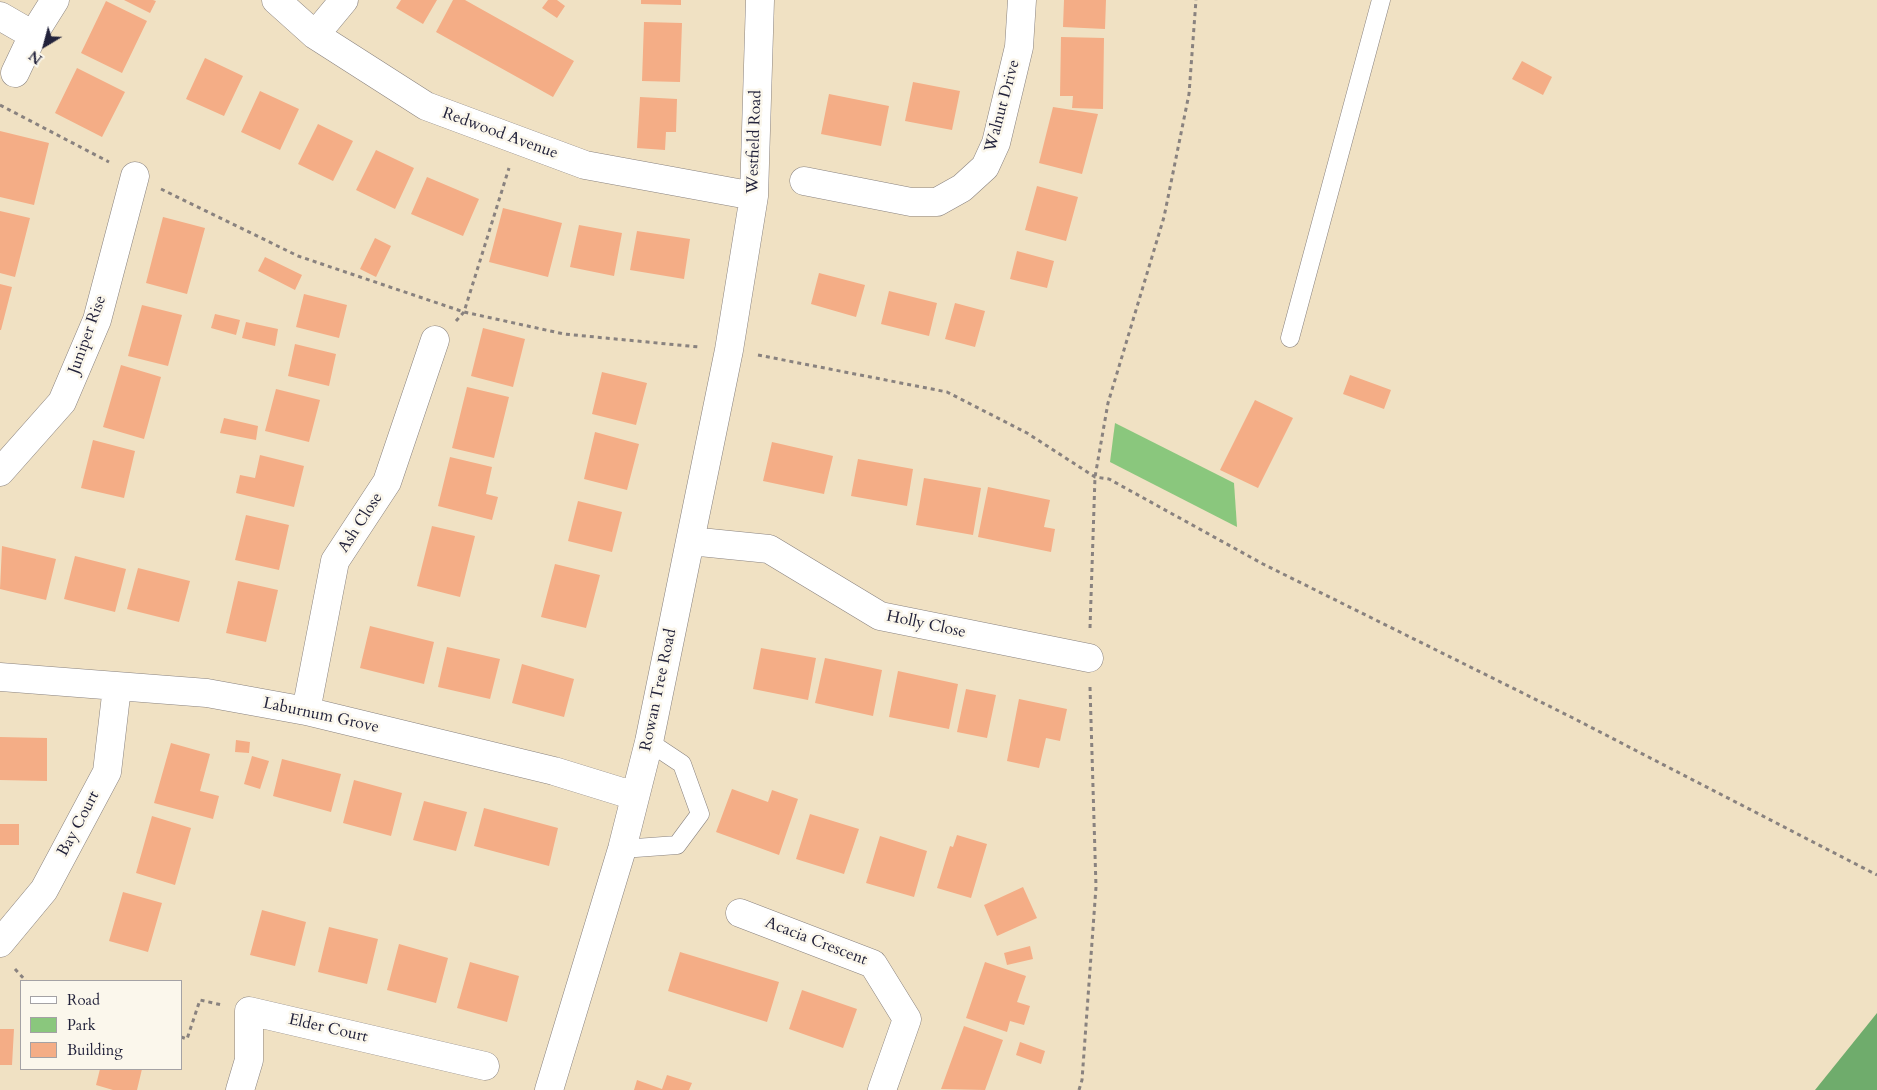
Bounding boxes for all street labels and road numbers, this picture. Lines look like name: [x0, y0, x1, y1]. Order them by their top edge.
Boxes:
street label: Walnut Drive: [981, 58, 1025, 154]
street label: Westfield Road: [744, 90, 766, 194]
street label: Redwood Avenue: [440, 104, 560, 164]
street label: Juniper Rise: [65, 293, 111, 377]
street label: Ash Close: [335, 490, 387, 556]
street label: Holly Close: [885, 607, 967, 643]
street label: Rowan Tree Road: [637, 627, 681, 753]
street label: Laburnum Grove: [261, 694, 381, 738]
street label: Bay Court: [54, 788, 104, 860]
street label: Acacia Crescent: [762, 914, 870, 970]
street label: Elder Court: [287, 1011, 369, 1047]

